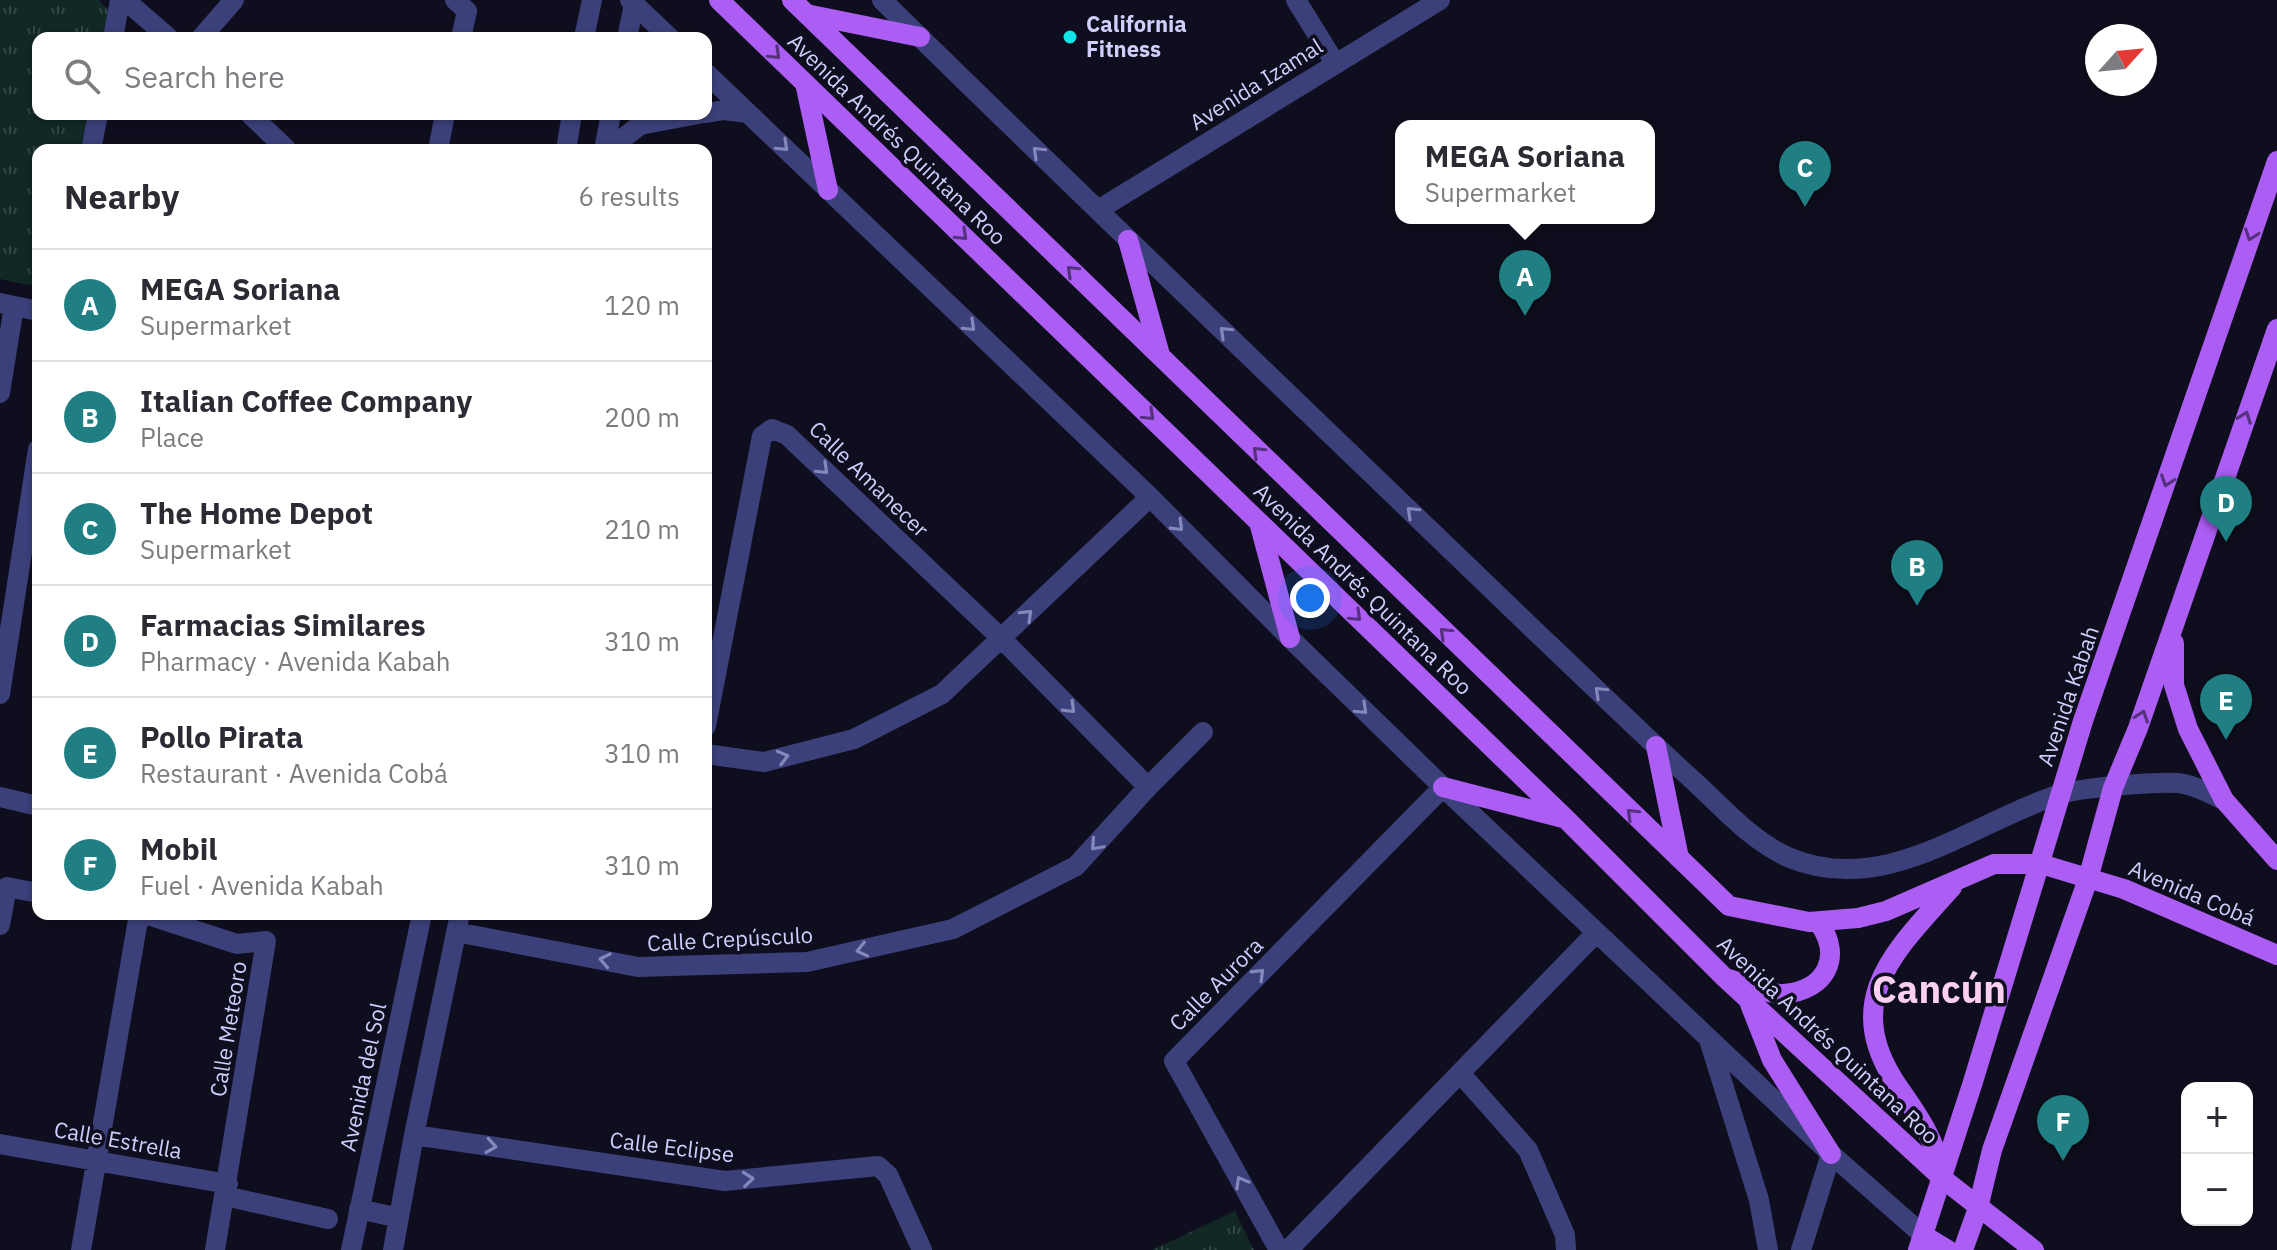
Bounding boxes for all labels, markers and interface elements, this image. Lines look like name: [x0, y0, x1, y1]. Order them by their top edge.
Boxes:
place label: California Fitness: [1086, 9, 1187, 63]
north arrow: [2085, 24, 2157, 96]
street label: Avenida Andrés Quintana Roo: [782, 27, 1013, 251]
marker: California Fitness: [1061, 28, 1079, 46]
street label: Avenida Izamal: [1184, 31, 1328, 136]
search box: [32, 32, 712, 120]
one-way arrow: [766, 45, 780, 59]
icon: search: [60, 54, 104, 98]
text: Search here: [124, 57, 285, 96]
popup: [1395, 120, 1655, 224]
text: MEGA Soriana: [1425, 136, 1625, 175]
one-way arrow: [773, 137, 788, 151]
pin: C: [1779, 141, 1831, 207]
one-way arrow: [1033, 146, 1047, 161]
text: Nearby: [64, 174, 179, 218]
text: Supermarket: [1425, 175, 1576, 209]
text: 6 results: [578, 179, 680, 213]
one-way arrow: [953, 225, 967, 240]
one-way arrow: [2245, 227, 2261, 241]
pin: A: [1499, 250, 1551, 316]
one-way arrow: [1067, 266, 1081, 280]
text: MEGA Soriana: [140, 269, 340, 308]
text: A: [81, 288, 99, 322]
text: 120 m: [604, 288, 680, 322]
text: Supermarket: [140, 308, 292, 342]
one-way arrow: [961, 316, 976, 330]
one-way arrow: [1219, 328, 1234, 342]
text: Italian Coffee Company: [140, 381, 472, 420]
text: B: [81, 400, 99, 434]
text: 200 m: [604, 400, 680, 434]
one-way arrow: [1140, 406, 1154, 421]
one-way arrow: [2236, 411, 2252, 425]
street label: Calle Amanecer: [803, 414, 935, 543]
text: Place: [140, 420, 204, 454]
one-way arrow: [1253, 447, 1267, 462]
one-way arrow: [814, 460, 828, 474]
one-way arrow: [2160, 473, 2176, 487]
pin: D: [2200, 476, 2252, 542]
street label: Avenida Andrés Quintana Roo: [1248, 477, 1479, 701]
text: The Home Depot: [140, 493, 373, 532]
one-way arrow: [1407, 507, 1421, 522]
text: C: [82, 512, 98, 546]
text: 210 m: [604, 512, 680, 546]
one-way arrow: [1169, 516, 1183, 531]
text: Supermarket: [140, 532, 292, 566]
pin: B: [1891, 540, 1943, 606]
your location: [1290, 578, 1330, 618]
text: Farmacias Similares: [140, 605, 426, 644]
one-way arrow: [1347, 606, 1361, 621]
one-way arrow: [1017, 610, 1032, 624]
street label: Avenida Kabah: [2030, 622, 2105, 770]
text: D: [81, 624, 99, 658]
text: 310 m: [604, 624, 680, 658]
one-way arrow: [1440, 628, 1454, 642]
text: Pharmacy · Avenida Kabah: [140, 644, 450, 678]
pin: E: [2200, 674, 2252, 740]
one-way arrow: [1595, 687, 1609, 702]
one-way arrow: [1061, 699, 1075, 713]
one-way arrow: [1353, 700, 1367, 714]
one-way arrow: [2133, 710, 2149, 724]
text: Pollo Pirata: [140, 717, 303, 756]
text: E: [82, 736, 98, 770]
text: 310 m: [604, 736, 680, 770]
one-way arrow: [775, 750, 789, 767]
text: Restaurant · Avenida Cobá: [140, 756, 448, 790]
one-way arrow: [1627, 808, 1641, 823]
text: Mobil: [140, 829, 217, 868]
one-way arrow: [1090, 836, 1105, 850]
text: F: [82, 848, 98, 882]
text: 310 m: [604, 848, 680, 882]
street label: Avenida Cobá: [2125, 853, 2260, 932]
text: Fuel · Avenida Kabah: [140, 868, 384, 902]
street label: Calle Crepúsculo: [646, 920, 814, 957]
street label: Avenida Andrés Quintana Roo: [1711, 929, 1945, 1150]
street label: Calle Aurora: [1163, 930, 1269, 1037]
one-way arrow: [856, 941, 870, 958]
one-way arrow: [598, 953, 611, 970]
street label: Calle Meteoro: [202, 959, 253, 1099]
district label: Cancún: [1872, 964, 2006, 1013]
one-way arrow: [1250, 969, 1265, 983]
street label: Avenida del Sol: [333, 1000, 392, 1154]
map controls: [2181, 1082, 2253, 1226]
button: +: [2181, 1082, 2253, 1154]
pin: F: [2037, 1095, 2089, 1161]
street label: Calle Estrella: [52, 1114, 185, 1165]
street label: Calle Eclipse: [608, 1124, 736, 1169]
one-way arrow: [484, 1137, 498, 1154]
button: −: [2181, 1154, 2253, 1226]
one-way arrow: [742, 1170, 755, 1187]
one-way arrow: [1235, 1176, 1251, 1191]

